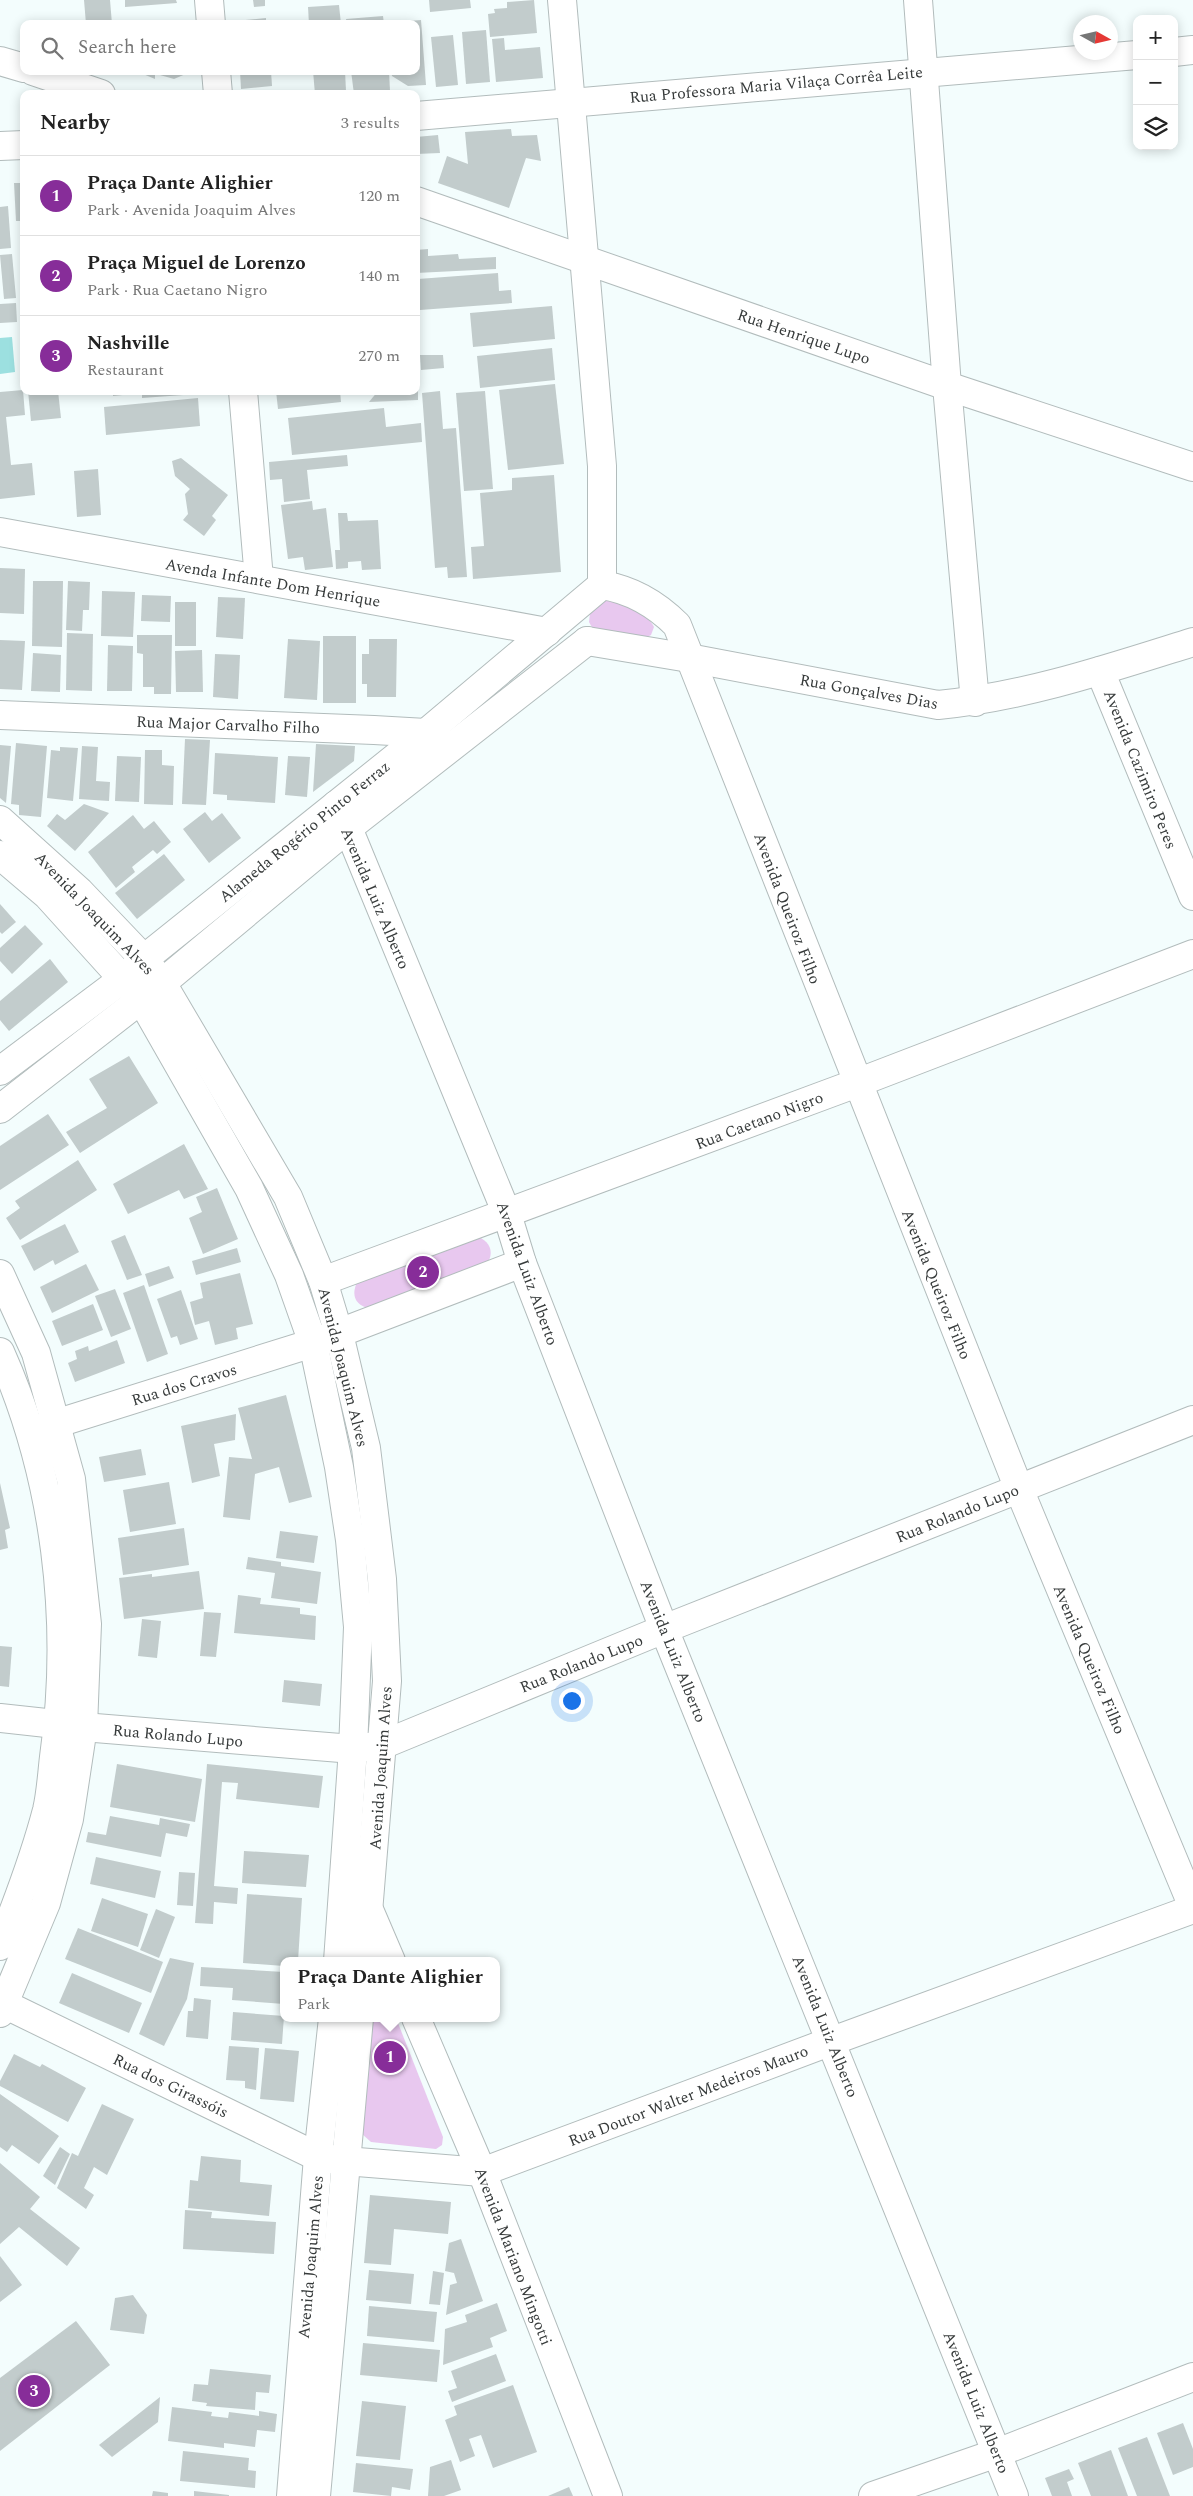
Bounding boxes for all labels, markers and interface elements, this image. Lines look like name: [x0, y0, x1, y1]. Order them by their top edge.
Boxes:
north arrow: [1073, 15, 1118, 60]
map controls: [1133, 15, 1178, 150]
button: +: [1133, 15, 1178, 60]
search box: [20, 20, 420, 75]
text: Search here: [78, 33, 177, 62]
icon: search: [38, 34, 66, 62]
street label: Rua Professora Maria Vilaça Corrêa Leite: [628, 60, 924, 110]
button: −: [1133, 60, 1178, 105]
button: layers: [1133, 105, 1178, 150]
text: Nearby: [40, 107, 110, 139]
text: 3 results: [341, 111, 400, 135]
text: Praça Dante Alighier: [87, 169, 273, 198]
text: 1: [52, 184, 60, 208]
text: 120 m: [358, 184, 400, 208]
text: Park · Avenida Joaquim Alves: [87, 198, 296, 222]
text: Praça Miguel de Lorenzo: [87, 249, 306, 278]
text: 2: [52, 264, 60, 288]
text: 140 m: [358, 264, 400, 288]
text: Park · Rua Caetano Nigro: [87, 278, 267, 302]
street label: Rua Henrique Lupo: [734, 303, 873, 371]
text: Nashville: [87, 329, 169, 358]
text: 3: [52, 344, 60, 368]
text: 270 m: [358, 344, 400, 368]
text: Restaurant: [87, 358, 164, 382]
street label: Avenda Infante Dom Henrique: [163, 552, 382, 614]
street label: Rua Gonçalves Dias: [798, 668, 940, 716]
street label: Avenida Cazimiro Peres: [1097, 686, 1183, 853]
street label: Rua Major Carvalho Filho: [136, 710, 320, 740]
street label: Alameda Rogério Pinto Ferraz: [214, 755, 395, 909]
street label: Avenida Luiz Alberto: [334, 824, 416, 973]
street label: Avenida Queiroz Filho: [747, 829, 827, 987]
street label: Avenida Joaquim Alves: [29, 846, 160, 981]
street label: Rua Caetano Nigro: [692, 1085, 827, 1156]
street label: Avenida Luiz Alberto: [490, 1198, 564, 1349]
street label: Avenida Queiroz Filho: [895, 1206, 977, 1363]
pin: 2: [407, 1253, 439, 1291]
street label: Avenida Joaquim Alves: [312, 1285, 374, 1450]
street label: Rua dos Cravos: [129, 1358, 240, 1412]
street label: Rua Rolando Lupo: [892, 1478, 1023, 1550]
street label: Avenida Luiz Alberto: [634, 1577, 713, 1726]
street label: Avenida Queiroz Filho: [1047, 1581, 1131, 1738]
street label: Rua Rolando Lupo: [516, 1628, 647, 1700]
street label: Avenida Joaquim Alves: [363, 1686, 399, 1851]
your location: [559, 1688, 585, 1714]
street label: Rua Rolando Lupo: [112, 1718, 244, 1754]
street label: Avenida Luiz Alberto: [786, 1952, 865, 2101]
popup: [280, 1957, 500, 2022]
text: Praça Dante Alighier: [297, 1963, 483, 1992]
text: Park: [297, 1992, 330, 2016]
pin: 1: [374, 2038, 406, 2076]
street label: Rua Doutor Walter Medeiros Mauro: [565, 2039, 812, 2153]
street label: Rua dos Girassóis: [109, 2048, 232, 2124]
street label: Avenida Mariano Mingotti: [468, 2164, 558, 2349]
street label: Avenida Joaquim Alves: [292, 2174, 330, 2340]
street label: Avenida Luiz Alberto: [937, 2328, 1016, 2477]
pin: 3: [18, 2372, 50, 2410]

